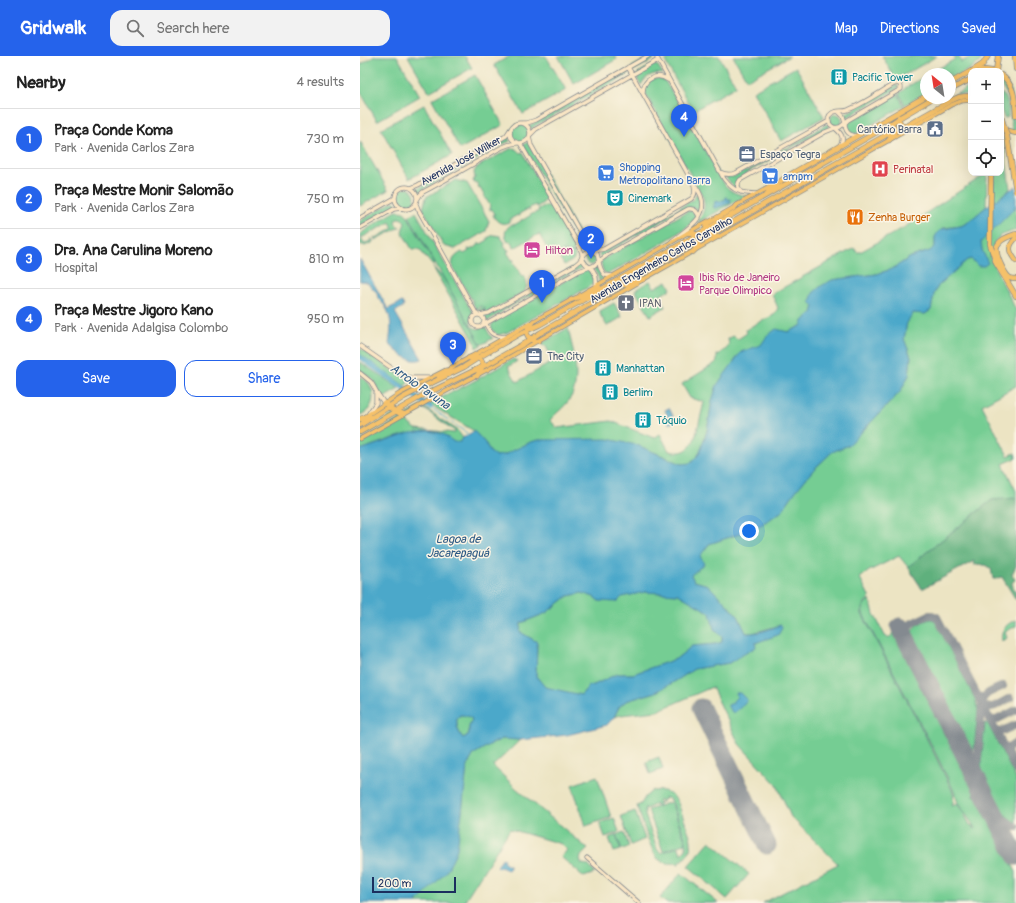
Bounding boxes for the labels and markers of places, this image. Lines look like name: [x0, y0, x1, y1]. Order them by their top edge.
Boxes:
building icon: Pacific Tower: [829, 67, 849, 87]
place label: Pacific Tower: [852, 71, 913, 84]
pin: 4: [671, 104, 697, 137]
public building icon: Cartório Barra: [925, 119, 945, 139]
place label: Cartório Barra: [857, 123, 922, 136]
office icon: Espaço Tegra: [737, 144, 757, 164]
place label: Espaço Tegra: [760, 148, 820, 161]
hospital icon: Perinatal: [870, 159, 890, 179]
place label: Shopping Metropolitano Barra: [619, 161, 710, 187]
supermarket icon: Shopping Metropolitano Barra: [596, 163, 616, 183]
place label: Perinatal: [893, 163, 933, 176]
supermarket icon: ampm: [760, 166, 780, 186]
place label: ampm: [783, 170, 813, 183]
theatre icon: Cinemark: [605, 188, 625, 208]
place label: Cinemark: [628, 192, 672, 205]
restaurant icon: Zenha Burger: [845, 207, 865, 227]
place label: Zenha Burger: [868, 211, 930, 224]
pin: 2: [578, 226, 604, 259]
hotel icon: Hilton: [522, 240, 542, 260]
place label: Hilton: [545, 244, 573, 257]
pin: 1: [529, 270, 555, 303]
place label: Ibis Rio de Janeiro Parque Olimpico: [699, 271, 780, 297]
hotel icon: Ibis Rio de Janeiro Parque Olimpico: [676, 273, 696, 293]
church icon: IPAN: [616, 293, 636, 313]
place label: IPAN: [639, 297, 662, 310]
pin: 3: [440, 332, 466, 365]
office icon: The City: [524, 346, 544, 366]
place label: The City: [547, 350, 584, 363]
building icon: Manhattan: [593, 358, 613, 378]
place label: Manhattan: [616, 362, 665, 375]
building icon: Berlim: [600, 382, 620, 402]
place label: Berlim: [623, 386, 653, 399]
building icon: Tóquio: [633, 410, 653, 430]
place label: Tóquio: [656, 414, 687, 427]

